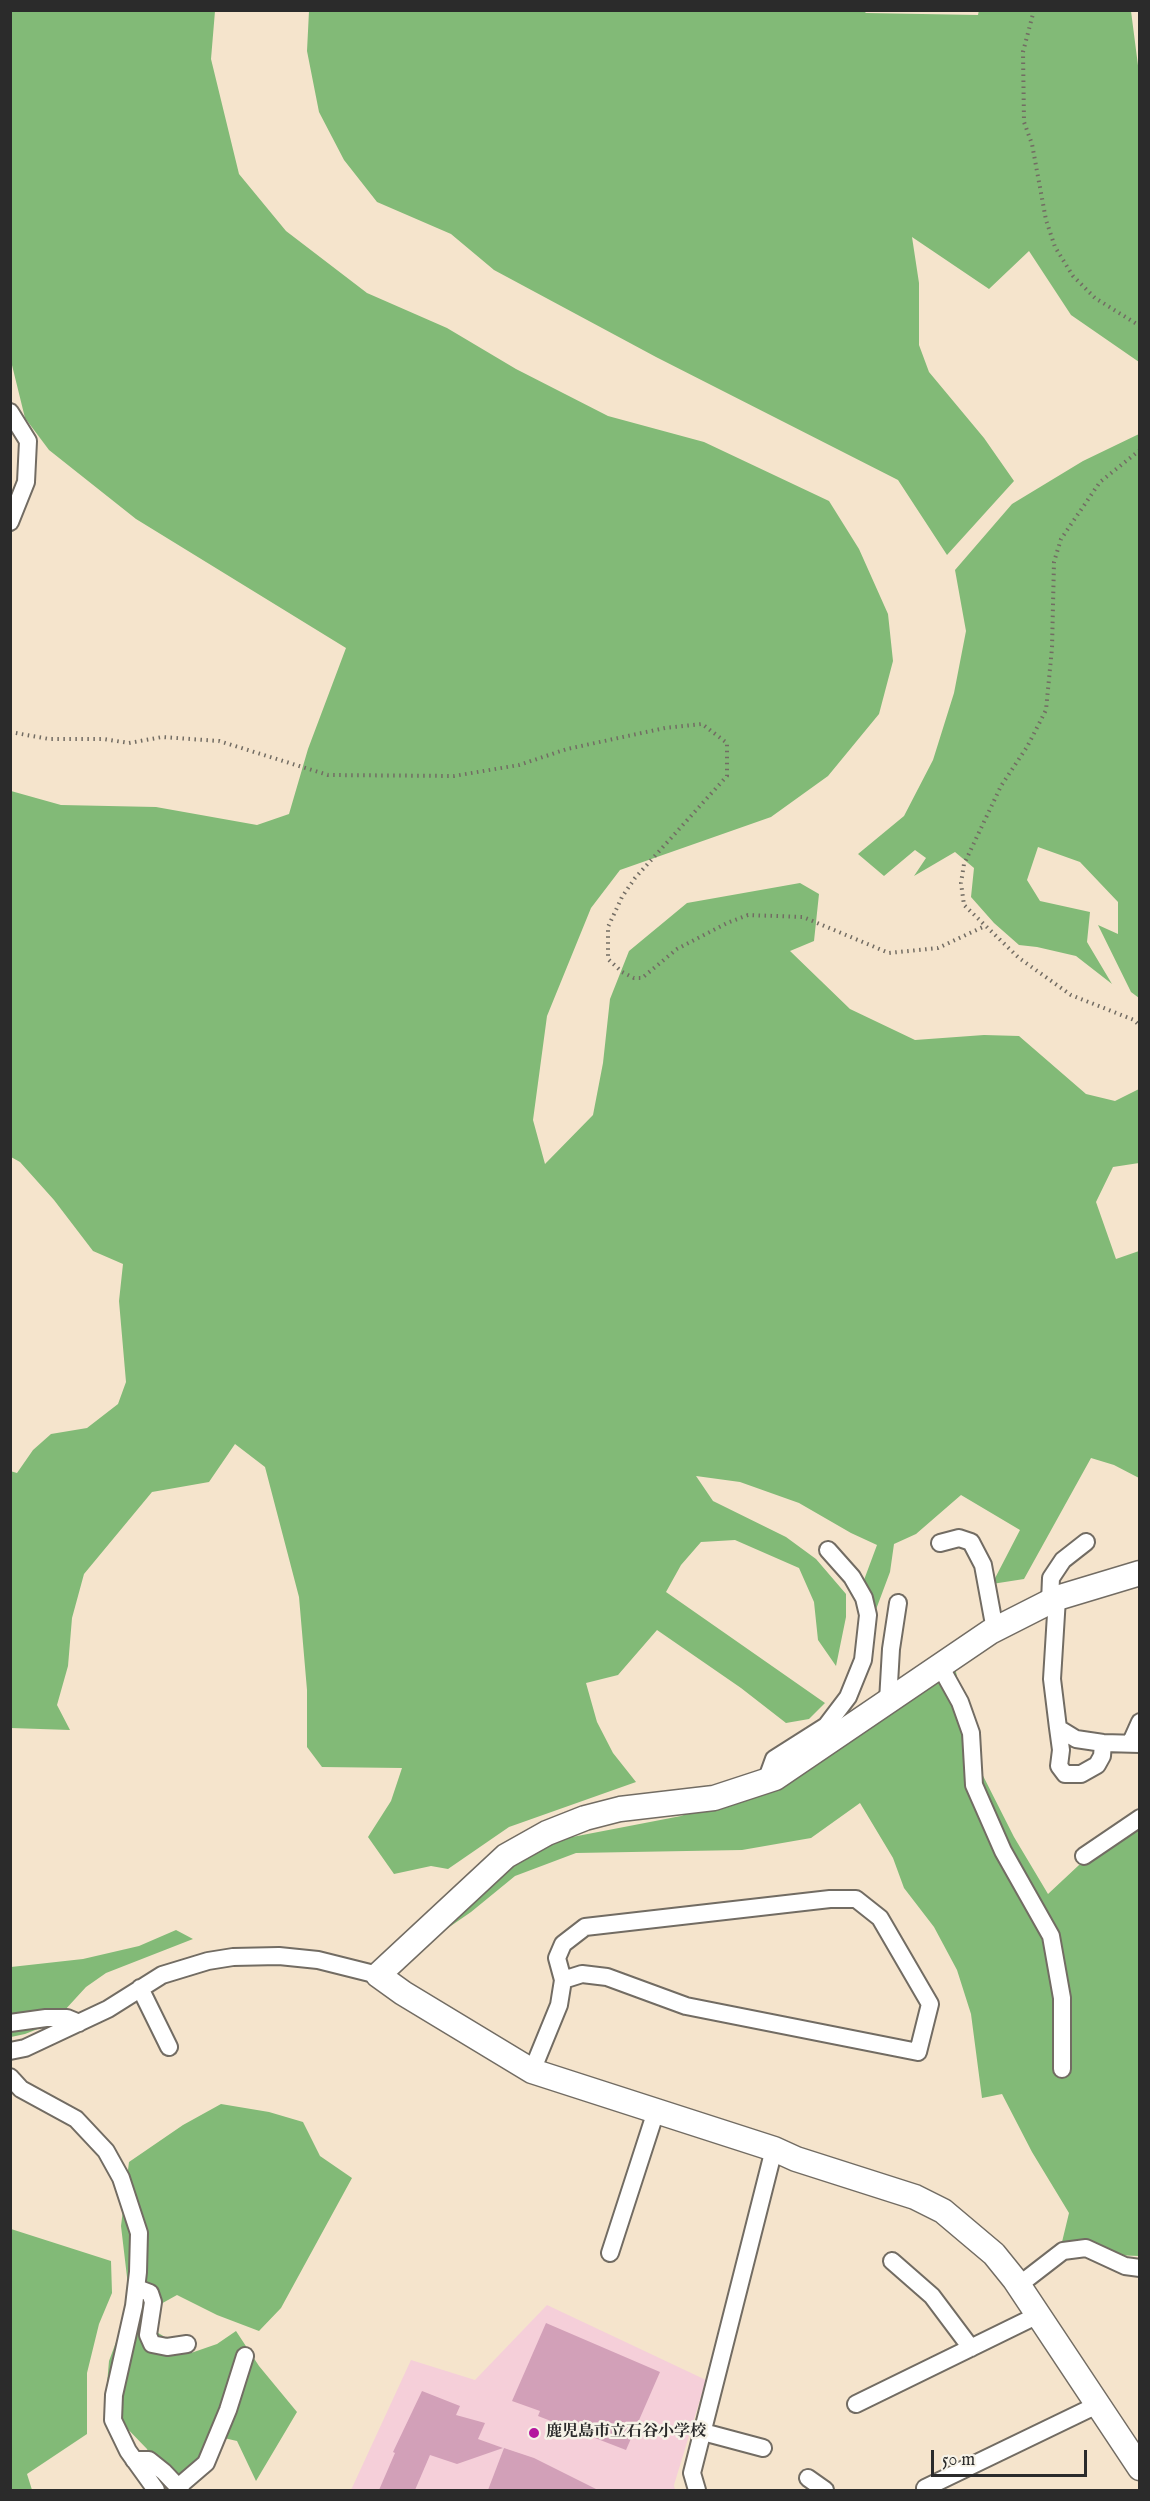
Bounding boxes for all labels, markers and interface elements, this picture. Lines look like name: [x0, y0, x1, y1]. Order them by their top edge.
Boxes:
place label: 鹿児島市立石谷小学校: [546, 2423, 706, 2443]
marker: 鹿児島市立石谷小学校: [527, 2426, 541, 2440]
scale bar: [934, 2438, 1090, 2476]
text: 50 m: [942, 2449, 975, 2472]

